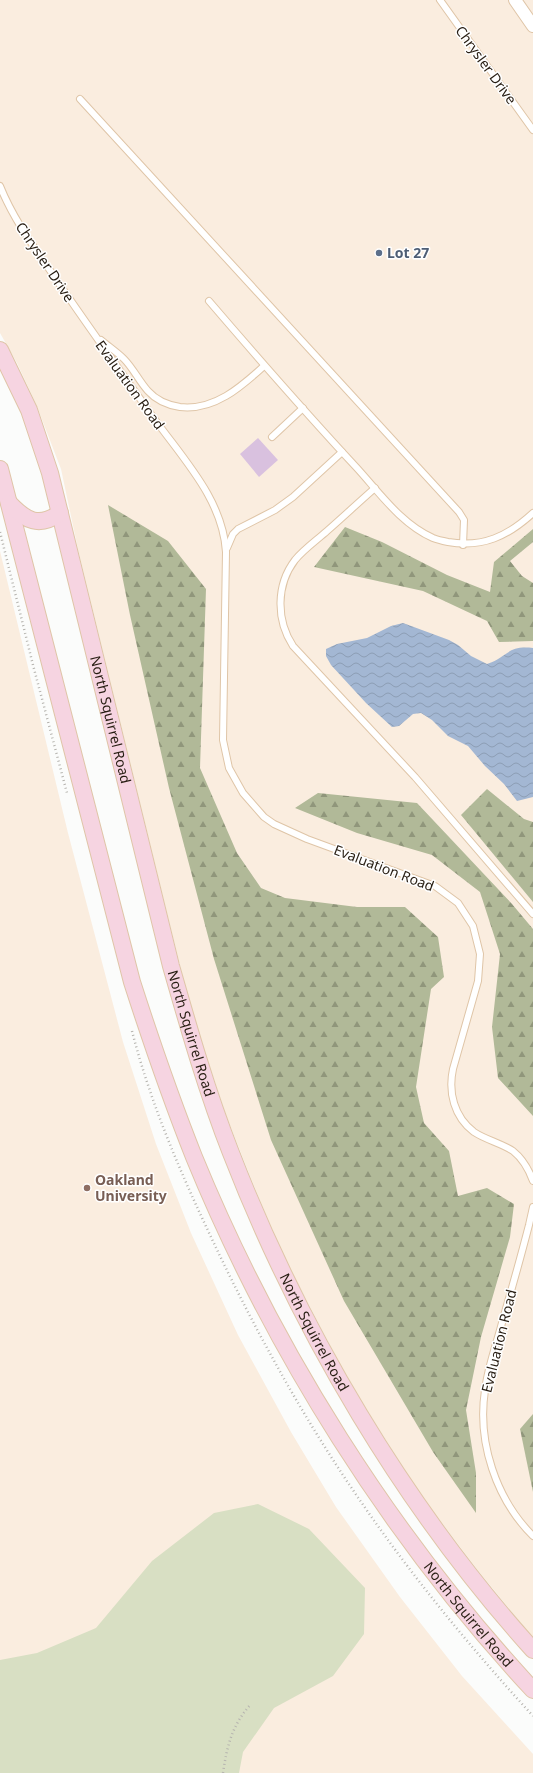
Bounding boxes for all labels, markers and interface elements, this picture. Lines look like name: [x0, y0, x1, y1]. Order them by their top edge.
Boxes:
street label: Chrysler Drive: [451, 22, 521, 108]
street label: Chrysler Drive: [12, 218, 79, 306]
place label: Lot 27: [387, 243, 429, 262]
marker: Lot 27: [374, 248, 384, 258]
street label: Evaluation Road: [92, 336, 169, 433]
street label: North Squirrel Road: [86, 654, 136, 785]
street label: Evaluation Road: [331, 840, 437, 895]
street label: North Squirrel Road: [164, 968, 220, 1099]
place label: Oakland University: [95, 1170, 167, 1205]
marker: Oakland University: [82, 1183, 92, 1193]
street label: North Squirrel Road: [276, 1270, 354, 1395]
street label: Evaluation Road: [476, 1287, 521, 1395]
street label: North Squirrel Road: [420, 1558, 518, 1671]

